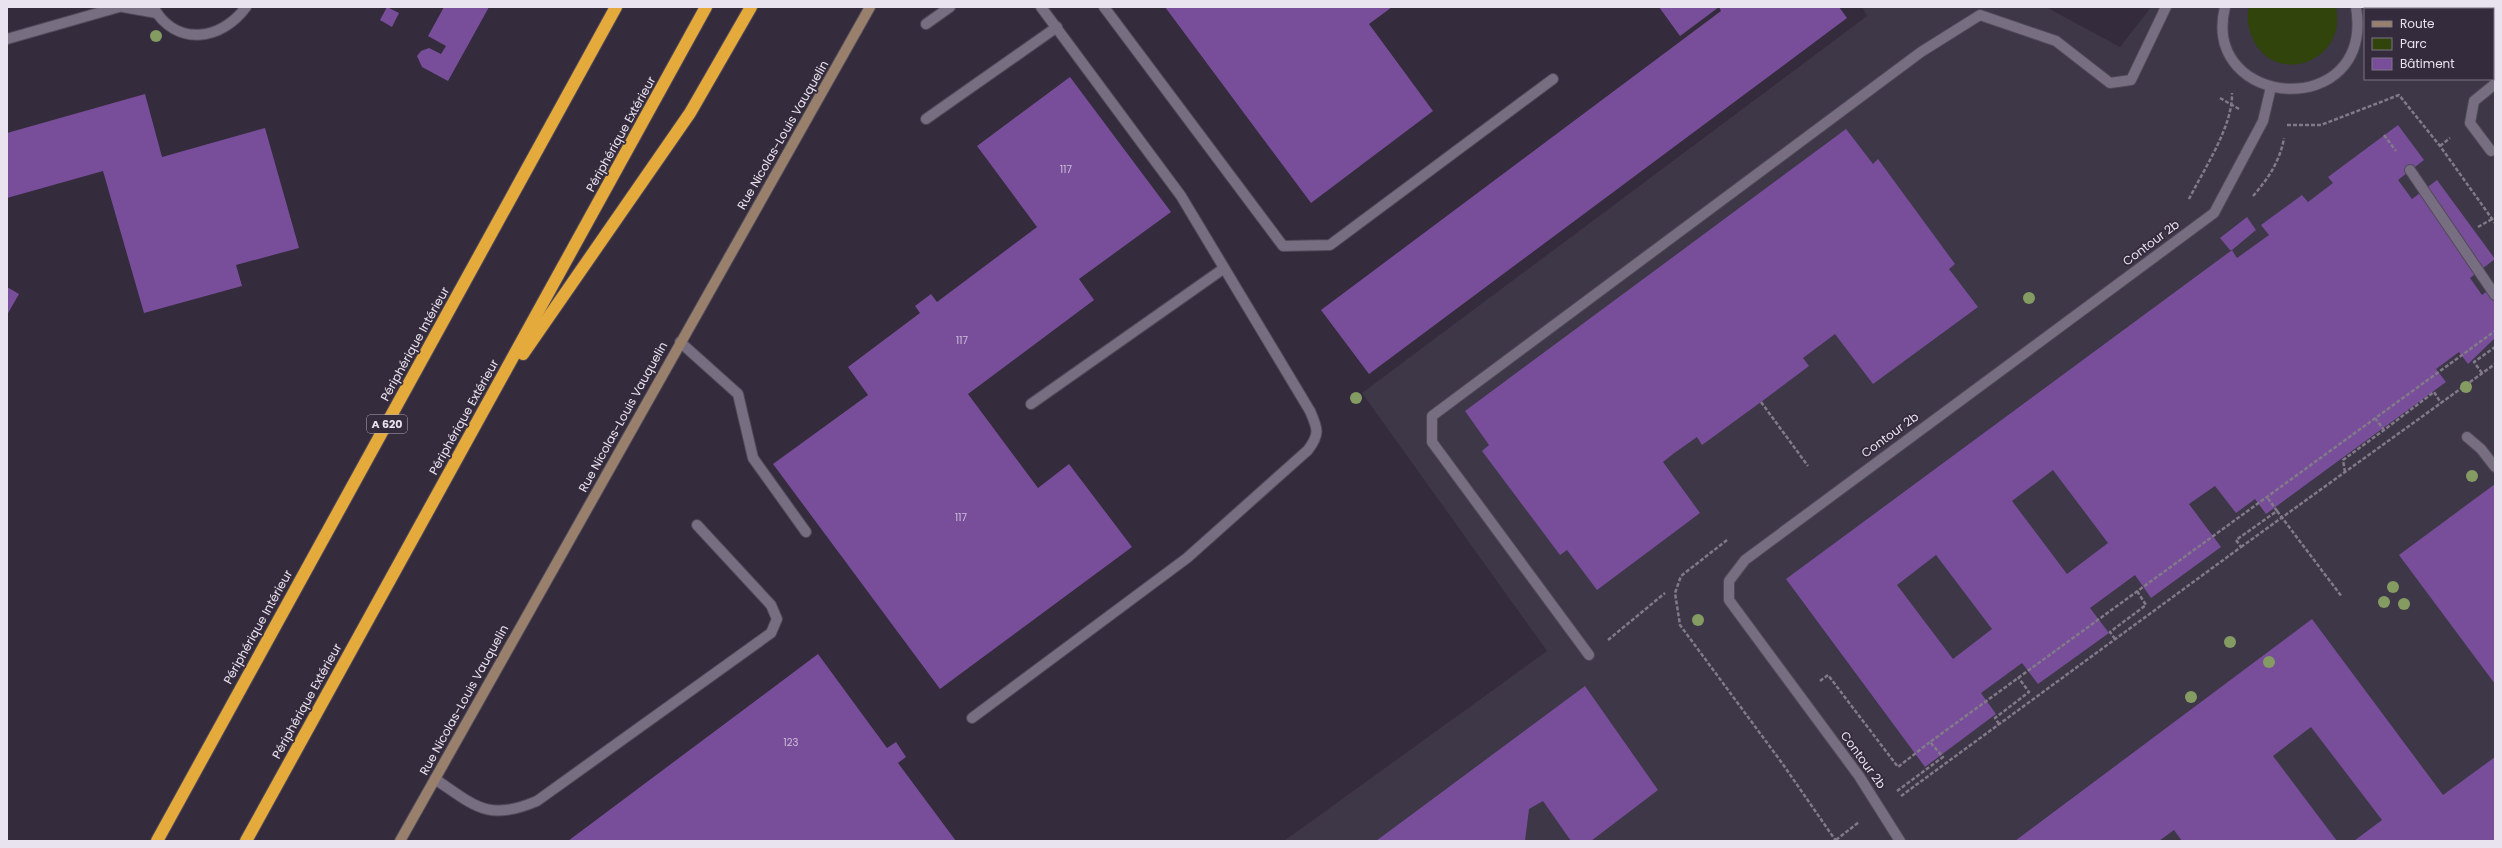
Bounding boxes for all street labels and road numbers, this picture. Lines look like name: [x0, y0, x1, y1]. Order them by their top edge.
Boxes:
street label: Rue Nicolas-Louis Vauquelin: [733, 57, 832, 212]
street label: Périphérique Extérieur: [582, 72, 660, 195]
street label: Contour 2b: [2119, 216, 2183, 270]
street label: Périphérique Intérieur: [376, 283, 453, 404]
street label: Rue Nicolas-Louis Vauquelin: [574, 338, 671, 495]
street label: Périphérique Extérieur: [425, 355, 503, 478]
street label: Contour 2b: [1858, 408, 1922, 461]
road number: A 620: [367, 415, 407, 433]
street label: Périphérique Intérieur: [219, 566, 296, 687]
street label: Rue Nicolas-Louis Vauquelin: [415, 621, 512, 778]
street label: Périphérique Extérieur: [268, 639, 346, 762]
street label: Contour 2b: [1837, 728, 1890, 792]

